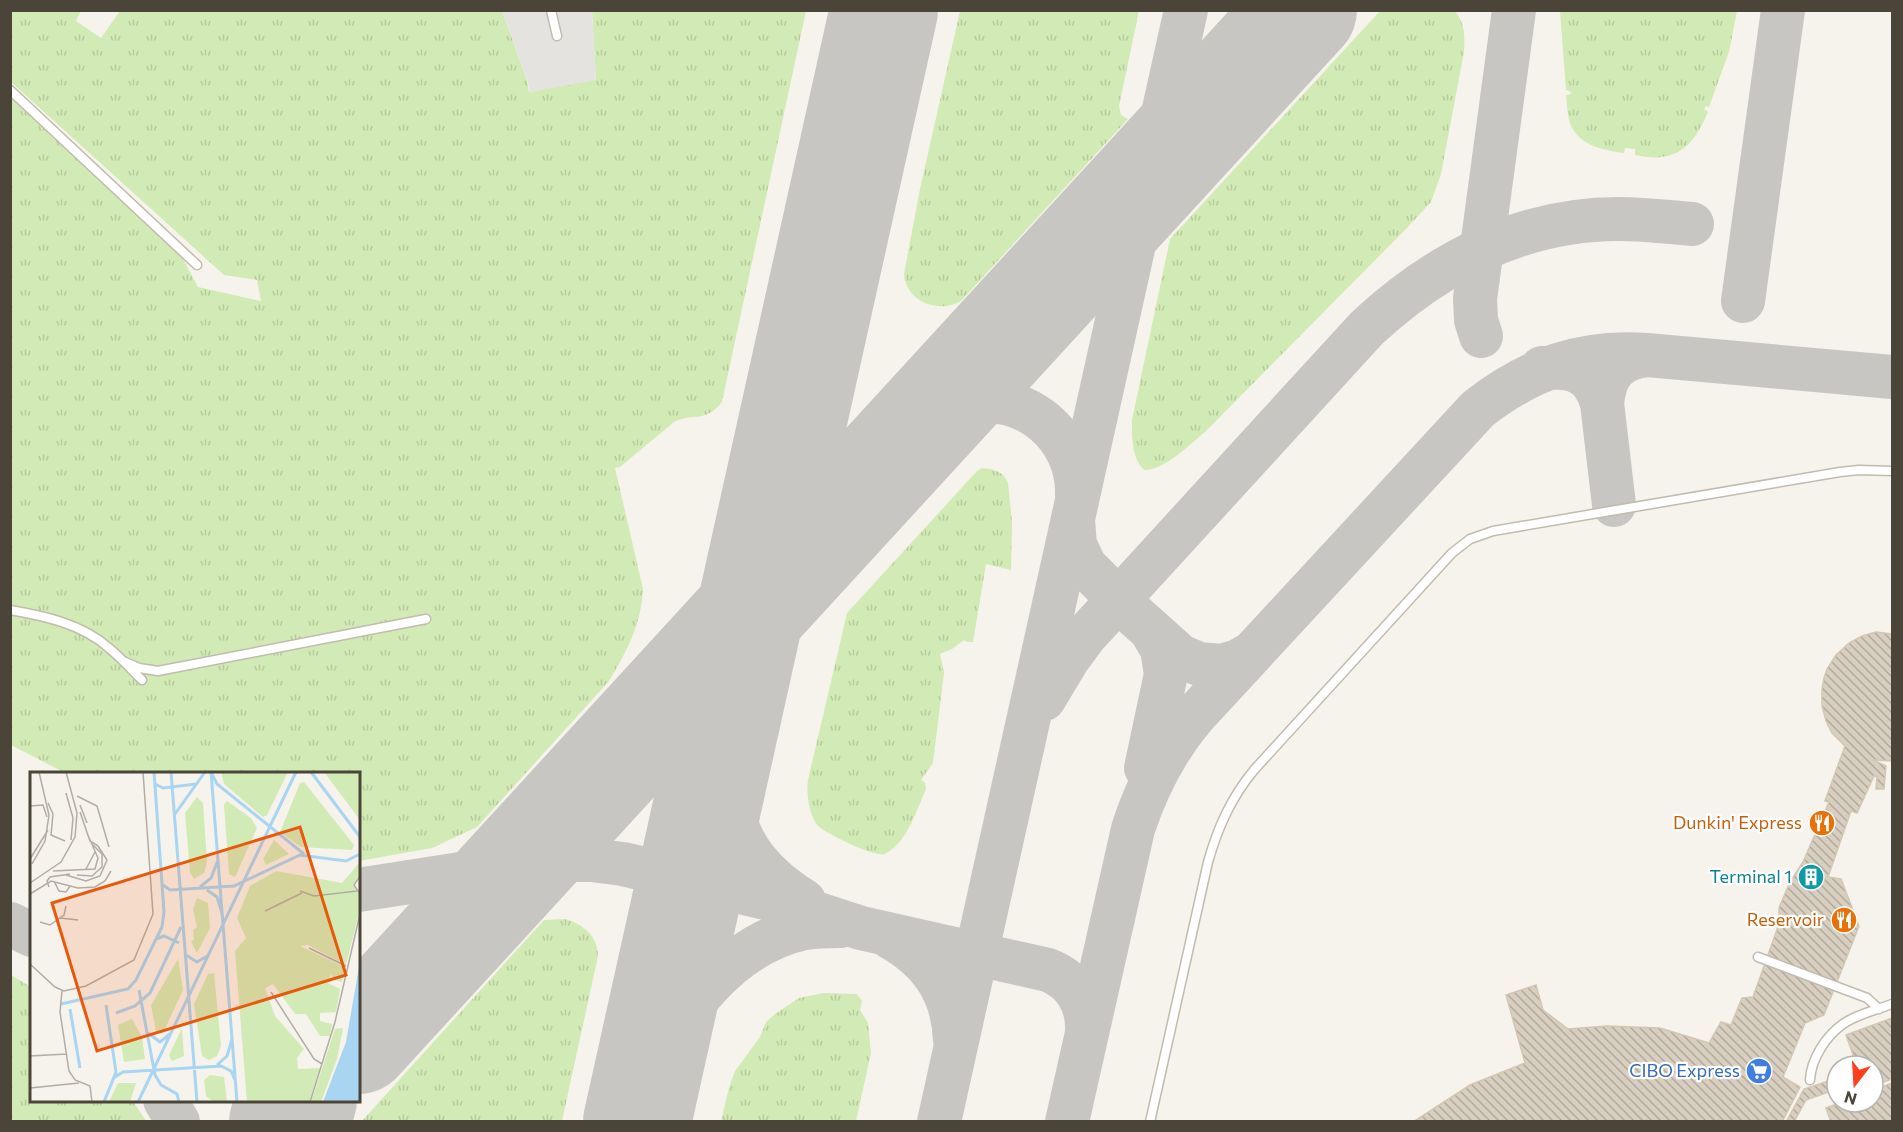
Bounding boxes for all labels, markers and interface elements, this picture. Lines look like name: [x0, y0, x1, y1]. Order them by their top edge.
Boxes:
inset map: [30, 772, 360, 1102]
restaurant icon: Dunkin' Express: [1807, 808, 1837, 838]
place label: Dunkin' Express: [1673, 811, 1802, 833]
building icon: Terminal 1: [1796, 862, 1826, 892]
place label: Terminal 1: [1709, 865, 1792, 887]
restaurant icon: Reservoir: [1829, 905, 1859, 935]
place label: Reservoir: [1747, 908, 1824, 930]
north arrow: [1825, 1054, 1885, 1114]
supermarket icon: CIBO Express: [1744, 1056, 1774, 1086]
place label: CIBO Express: [1629, 1059, 1740, 1081]
text: N: [1842, 1088, 1859, 1110]

